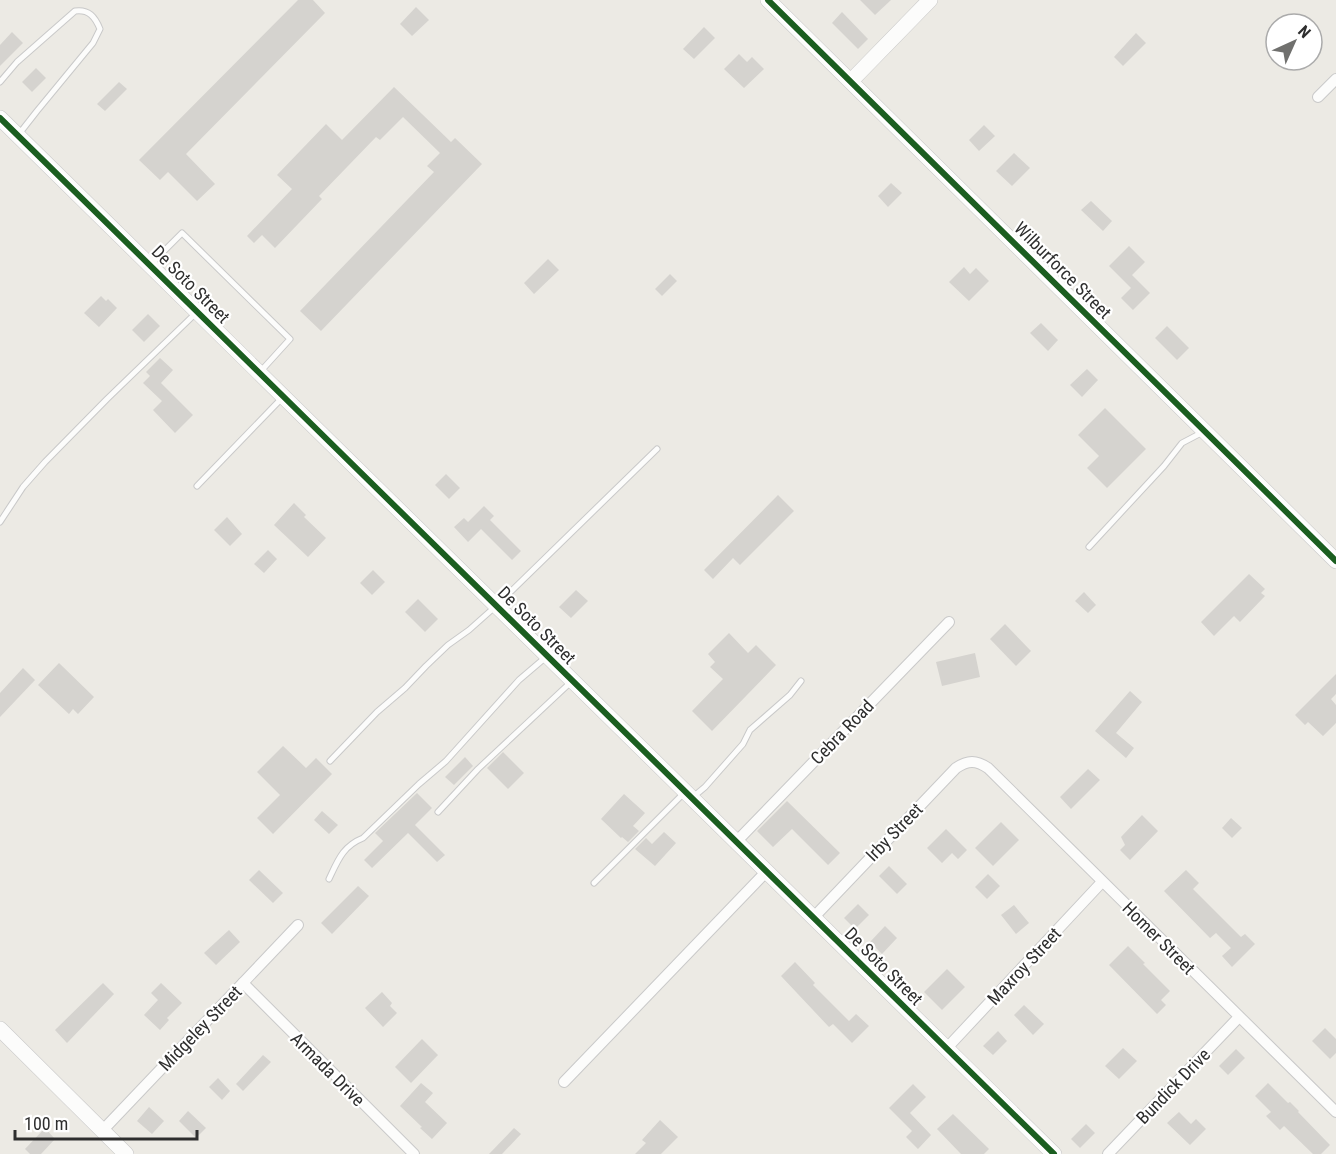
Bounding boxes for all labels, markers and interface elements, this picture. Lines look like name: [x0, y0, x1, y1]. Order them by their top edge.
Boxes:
north arrow: [1264, 12, 1324, 72]
text: N: [1294, 22, 1314, 42]
street label: Wilburforce Street: [1010, 217, 1116, 323]
street label: De Soto Street: [148, 241, 234, 327]
street label: De Soto Street: [494, 582, 580, 668]
street label: Cebra Road: [806, 695, 878, 769]
street label: Irby Street: [861, 799, 927, 865]
street label: Homer Street: [1118, 897, 1200, 979]
street label: De Soto Street: [841, 923, 927, 1009]
street label: Maxroy Street: [983, 923, 1065, 1009]
street label: Midgeley Street: [154, 981, 246, 1075]
street label: Armada Drive: [287, 1028, 369, 1110]
street label: Bundick Drive: [1132, 1044, 1214, 1128]
scale bar: [15, 1103, 196, 1141]
text: 100 m: [24, 1113, 68, 1134]

